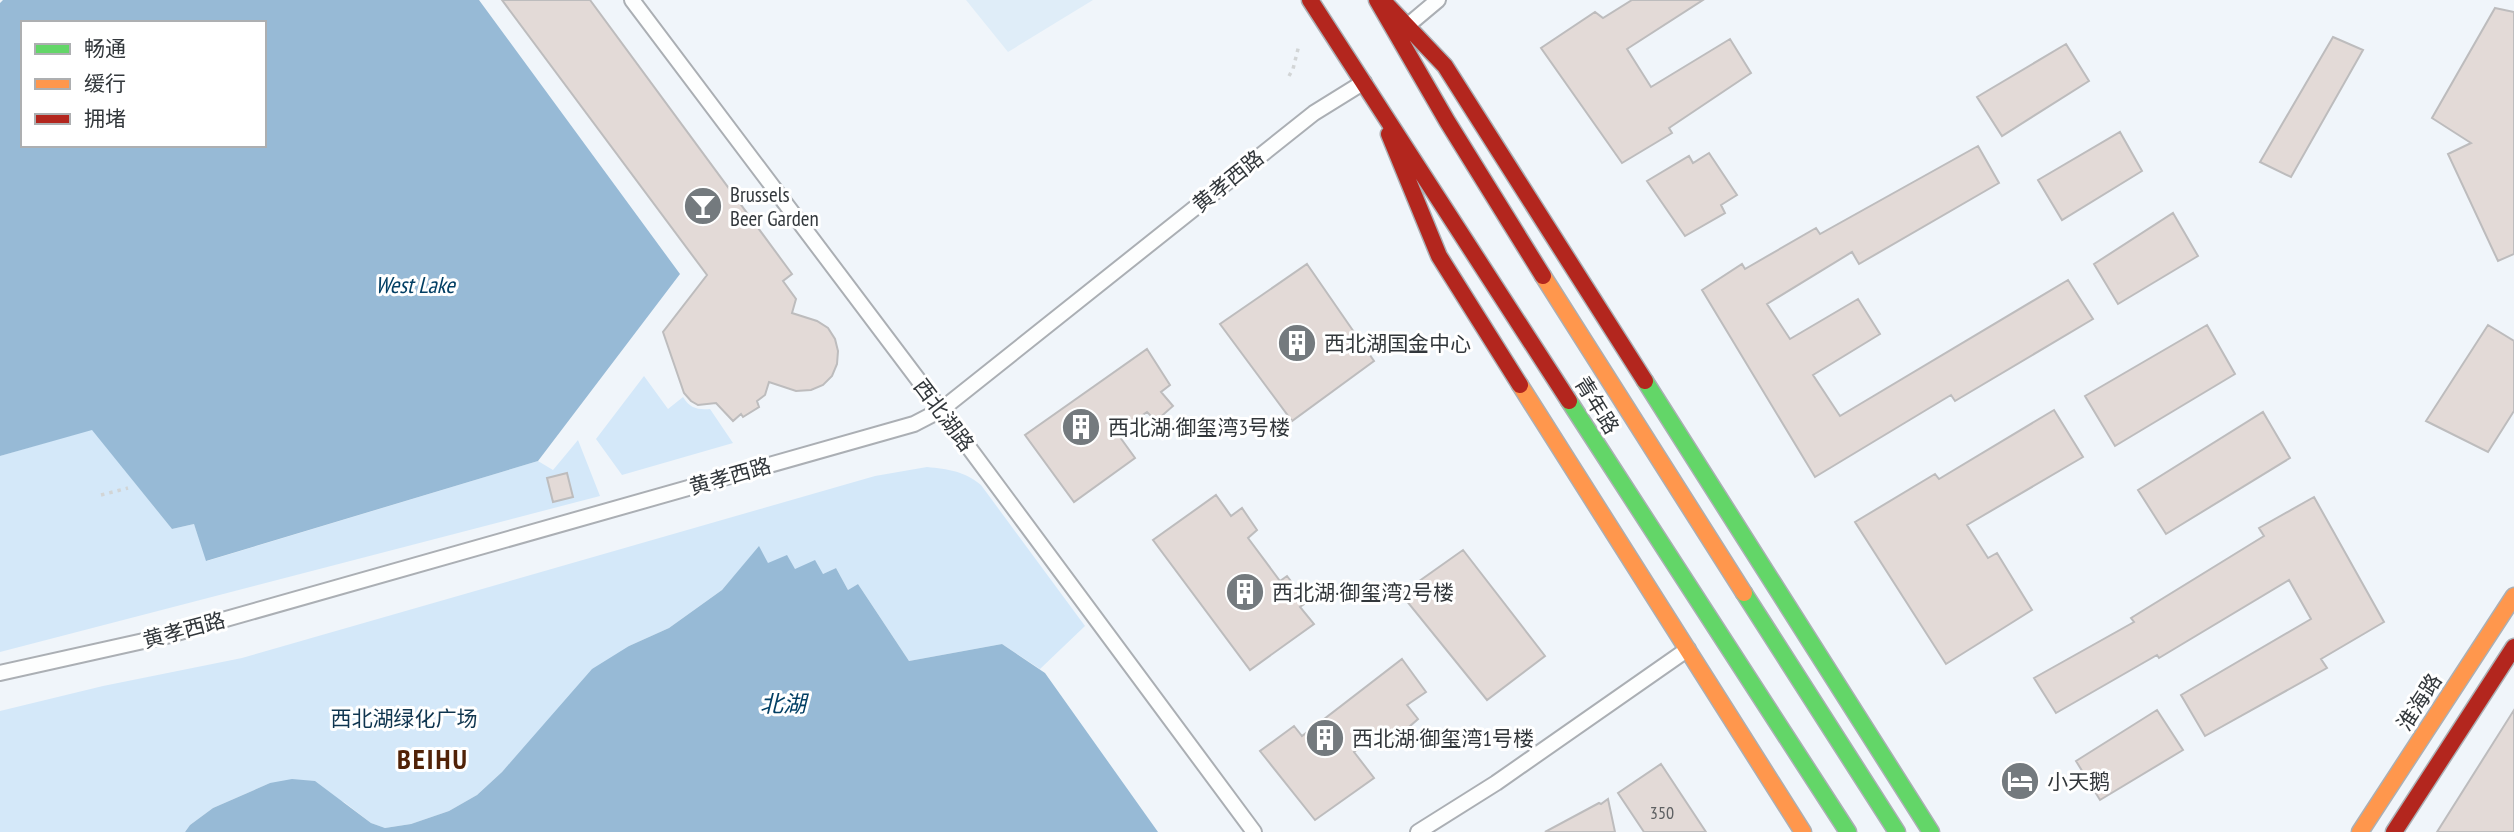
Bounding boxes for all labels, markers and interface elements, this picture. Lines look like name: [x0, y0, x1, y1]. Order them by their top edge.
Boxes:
legend: [21, 21, 266, 147]
text: 畅通: [84, 35, 126, 62]
text: 缓行: [84, 70, 126, 97]
text: 拥堵: [84, 105, 126, 132]
street label: 黄孝西路: [1187, 144, 1269, 218]
place label: Brussels Beer Garden: [730, 181, 819, 232]
bar icon: Brussels Beer Garden: [682, 185, 724, 227]
water label: West Lake: [375, 270, 456, 299]
building icon: 西北湖国金中心: [1276, 322, 1318, 364]
place label: 西北湖国金中心: [1324, 330, 1471, 357]
street label: 青年路: [1569, 371, 1625, 439]
street label: 西北湖路: [908, 373, 980, 457]
building icon: 西北湖·御玺湾3号楼: [1060, 406, 1102, 448]
place label: 西北湖·御玺湾3号楼: [1108, 414, 1290, 441]
street label: 黄孝西路: [686, 451, 774, 501]
building icon: 西北湖·御玺湾2号楼: [1224, 571, 1266, 613]
place label: 西北湖·御玺湾2号楼: [1272, 579, 1454, 606]
street label: 黄孝西路: [140, 606, 228, 654]
street label: 淮海路: [2391, 668, 2447, 736]
water label: 北湖: [760, 689, 809, 718]
park label: 西北湖绿化广场: [331, 705, 478, 732]
building icon: 西北湖·御玺湾1号楼: [1304, 717, 1346, 759]
place label: 西北湖·御玺湾1号楼: [1352, 725, 1534, 752]
district label: BEIHU: [397, 740, 469, 777]
hotel icon: 小天鹅: [1999, 760, 2041, 802]
place label: 小天鹅: [2047, 768, 2110, 795]
house number: 350: [1650, 801, 1674, 824]

